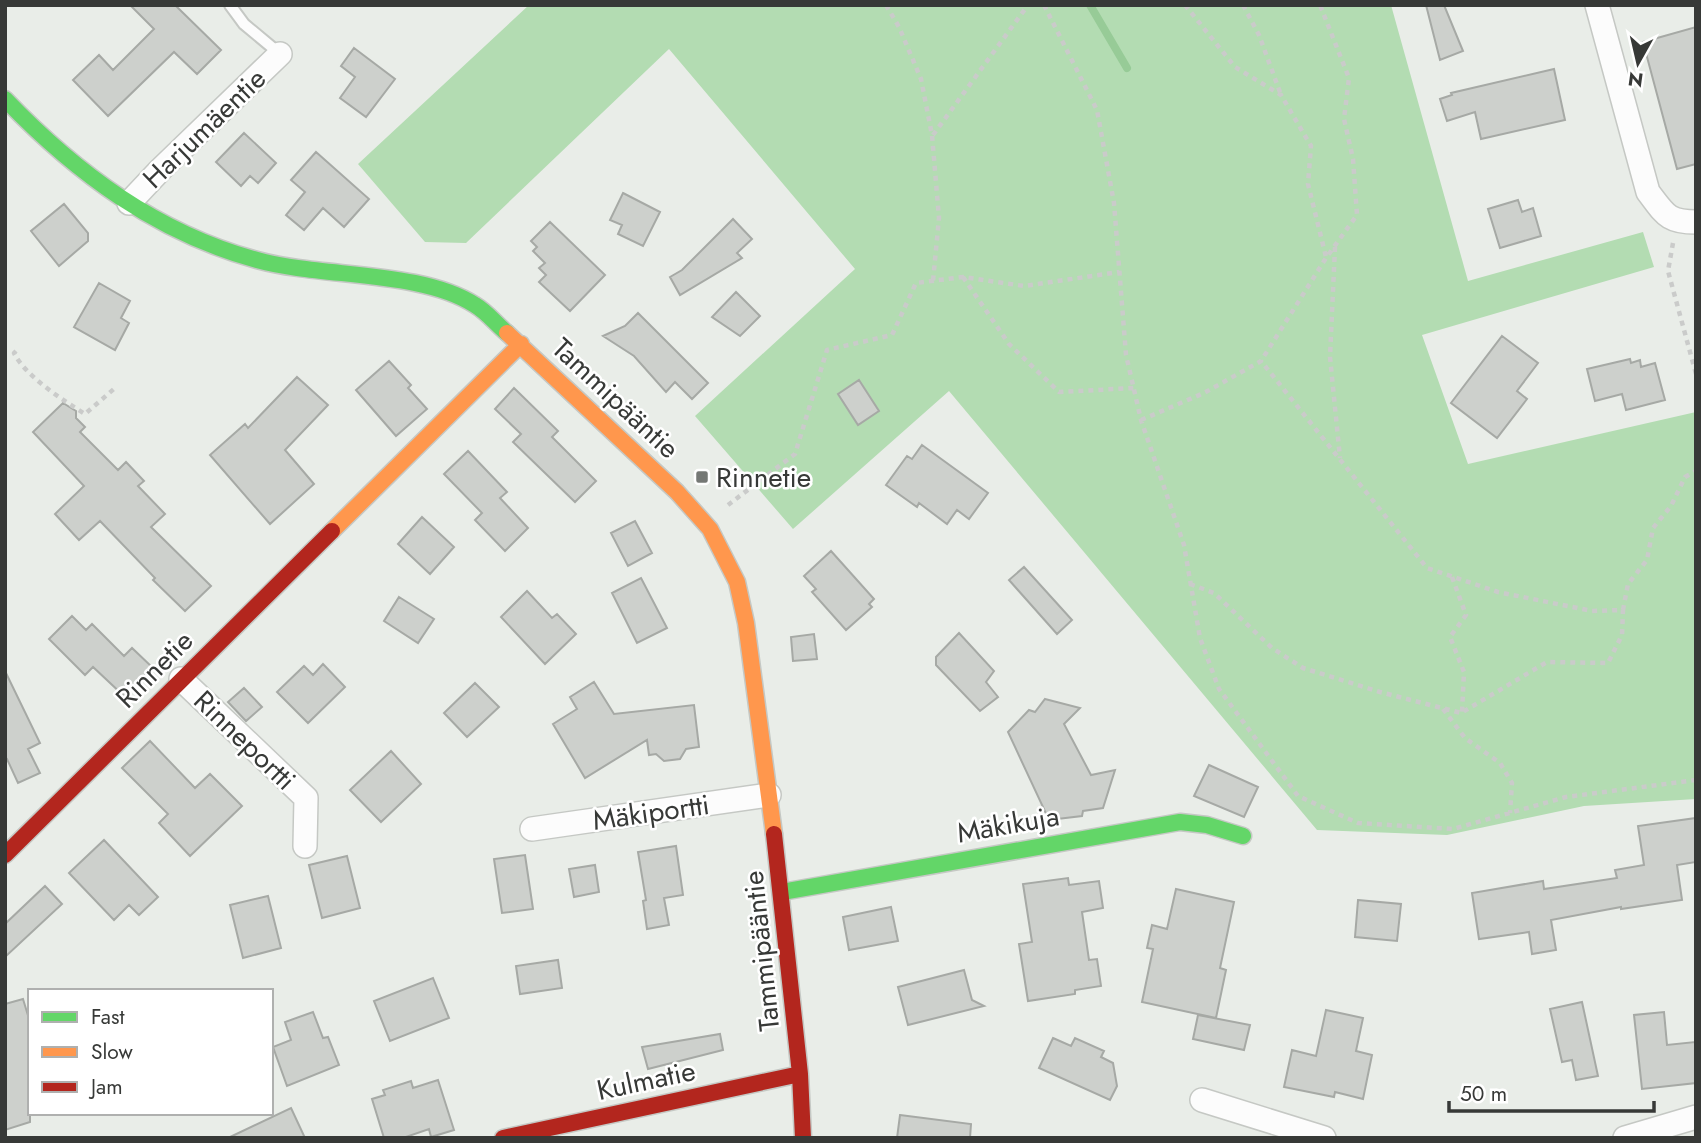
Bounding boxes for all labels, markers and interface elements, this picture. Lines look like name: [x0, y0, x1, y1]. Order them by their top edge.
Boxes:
north arrow: [1603, 28, 1673, 98]
street label: Harjumäentie: [133, 59, 275, 198]
text: N: [1626, 65, 1645, 94]
street label: Tammipääntie: [543, 329, 688, 468]
place label: Rinnetie: [716, 457, 811, 498]
marker: Rinnetie: [694, 469, 710, 485]
street label: Rinnetie: [106, 621, 203, 718]
street label: Rinneportti: [184, 681, 305, 800]
street label: Mäkiportti: [590, 784, 712, 841]
street label: Mäkikuja: [954, 795, 1062, 854]
street label: Tammipääntie: [733, 869, 790, 1033]
legend: [28, 989, 273, 1115]
text: Fast: [91, 1002, 124, 1032]
text: Slow: [91, 1037, 133, 1067]
street label: Kulmatie: [593, 1050, 699, 1111]
scale bar: [1449, 1070, 1654, 1114]
text: Jam: [88, 1072, 123, 1102]
text: 50 m: [1460, 1079, 1507, 1109]

